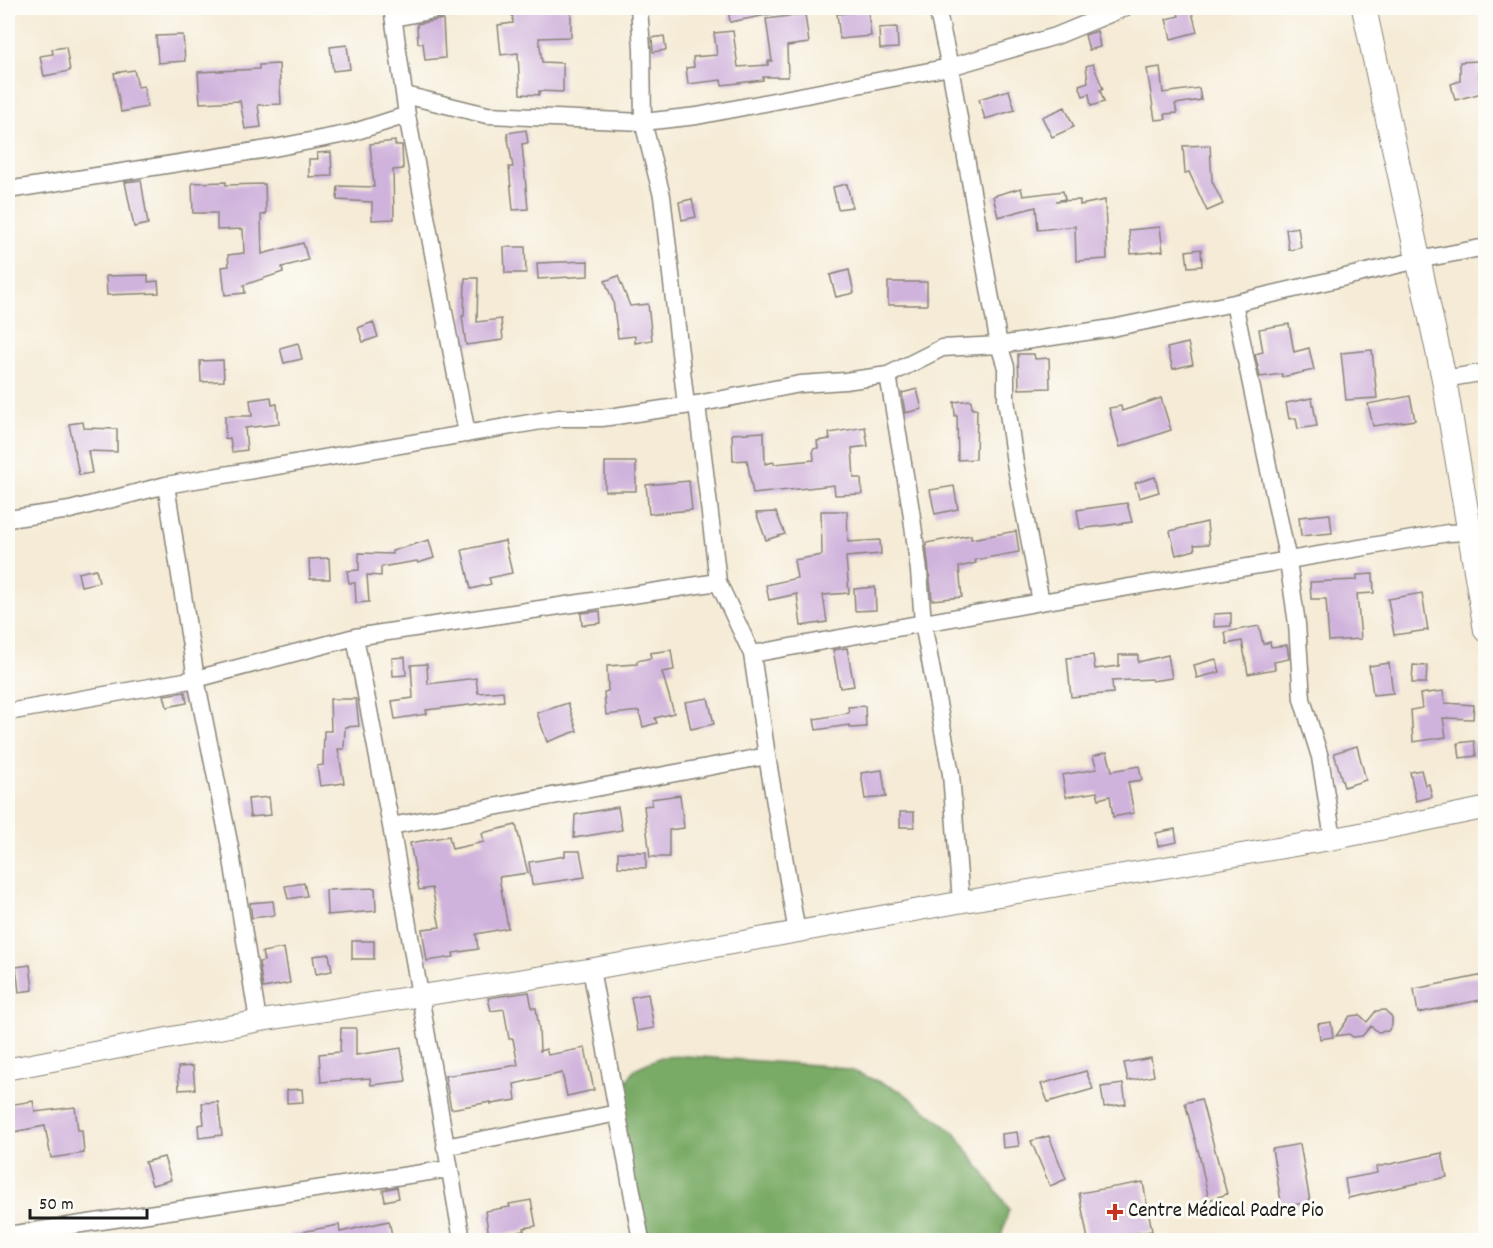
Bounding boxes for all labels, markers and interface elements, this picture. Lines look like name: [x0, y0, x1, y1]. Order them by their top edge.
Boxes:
scale bar: [30, 1182, 147, 1220]
text: 50 m: [39, 1193, 74, 1218]
place label: Centre Médical Padre Pio: [1128, 1197, 1324, 1227]
marker: Centre Médical Padre Pio: [1106, 1203, 1124, 1221]

